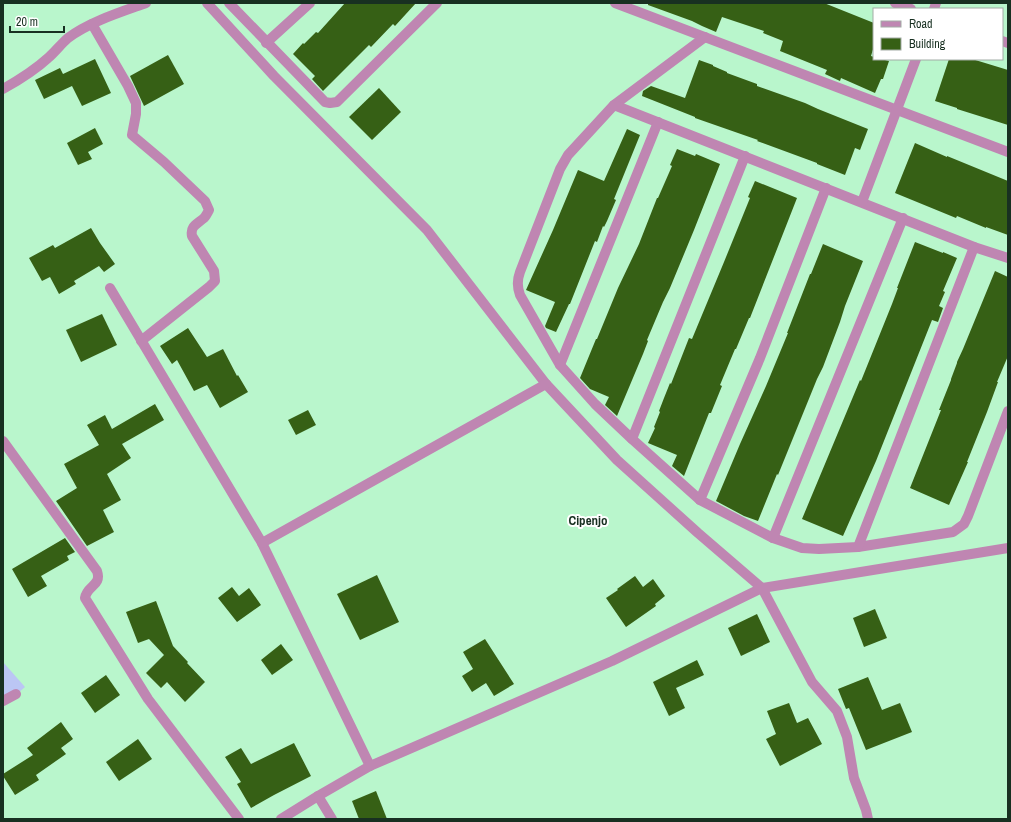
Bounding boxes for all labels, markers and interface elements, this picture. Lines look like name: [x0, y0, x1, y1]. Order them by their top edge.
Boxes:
scale bar: [10, 8, 64, 34]
legend: [873, 8, 1003, 60]
text: 20 m: [16, 14, 38, 30]
text: Road: [909, 16, 933, 32]
text: Building: [909, 36, 946, 52]
district label: Cipenjo: [568, 512, 608, 529]

